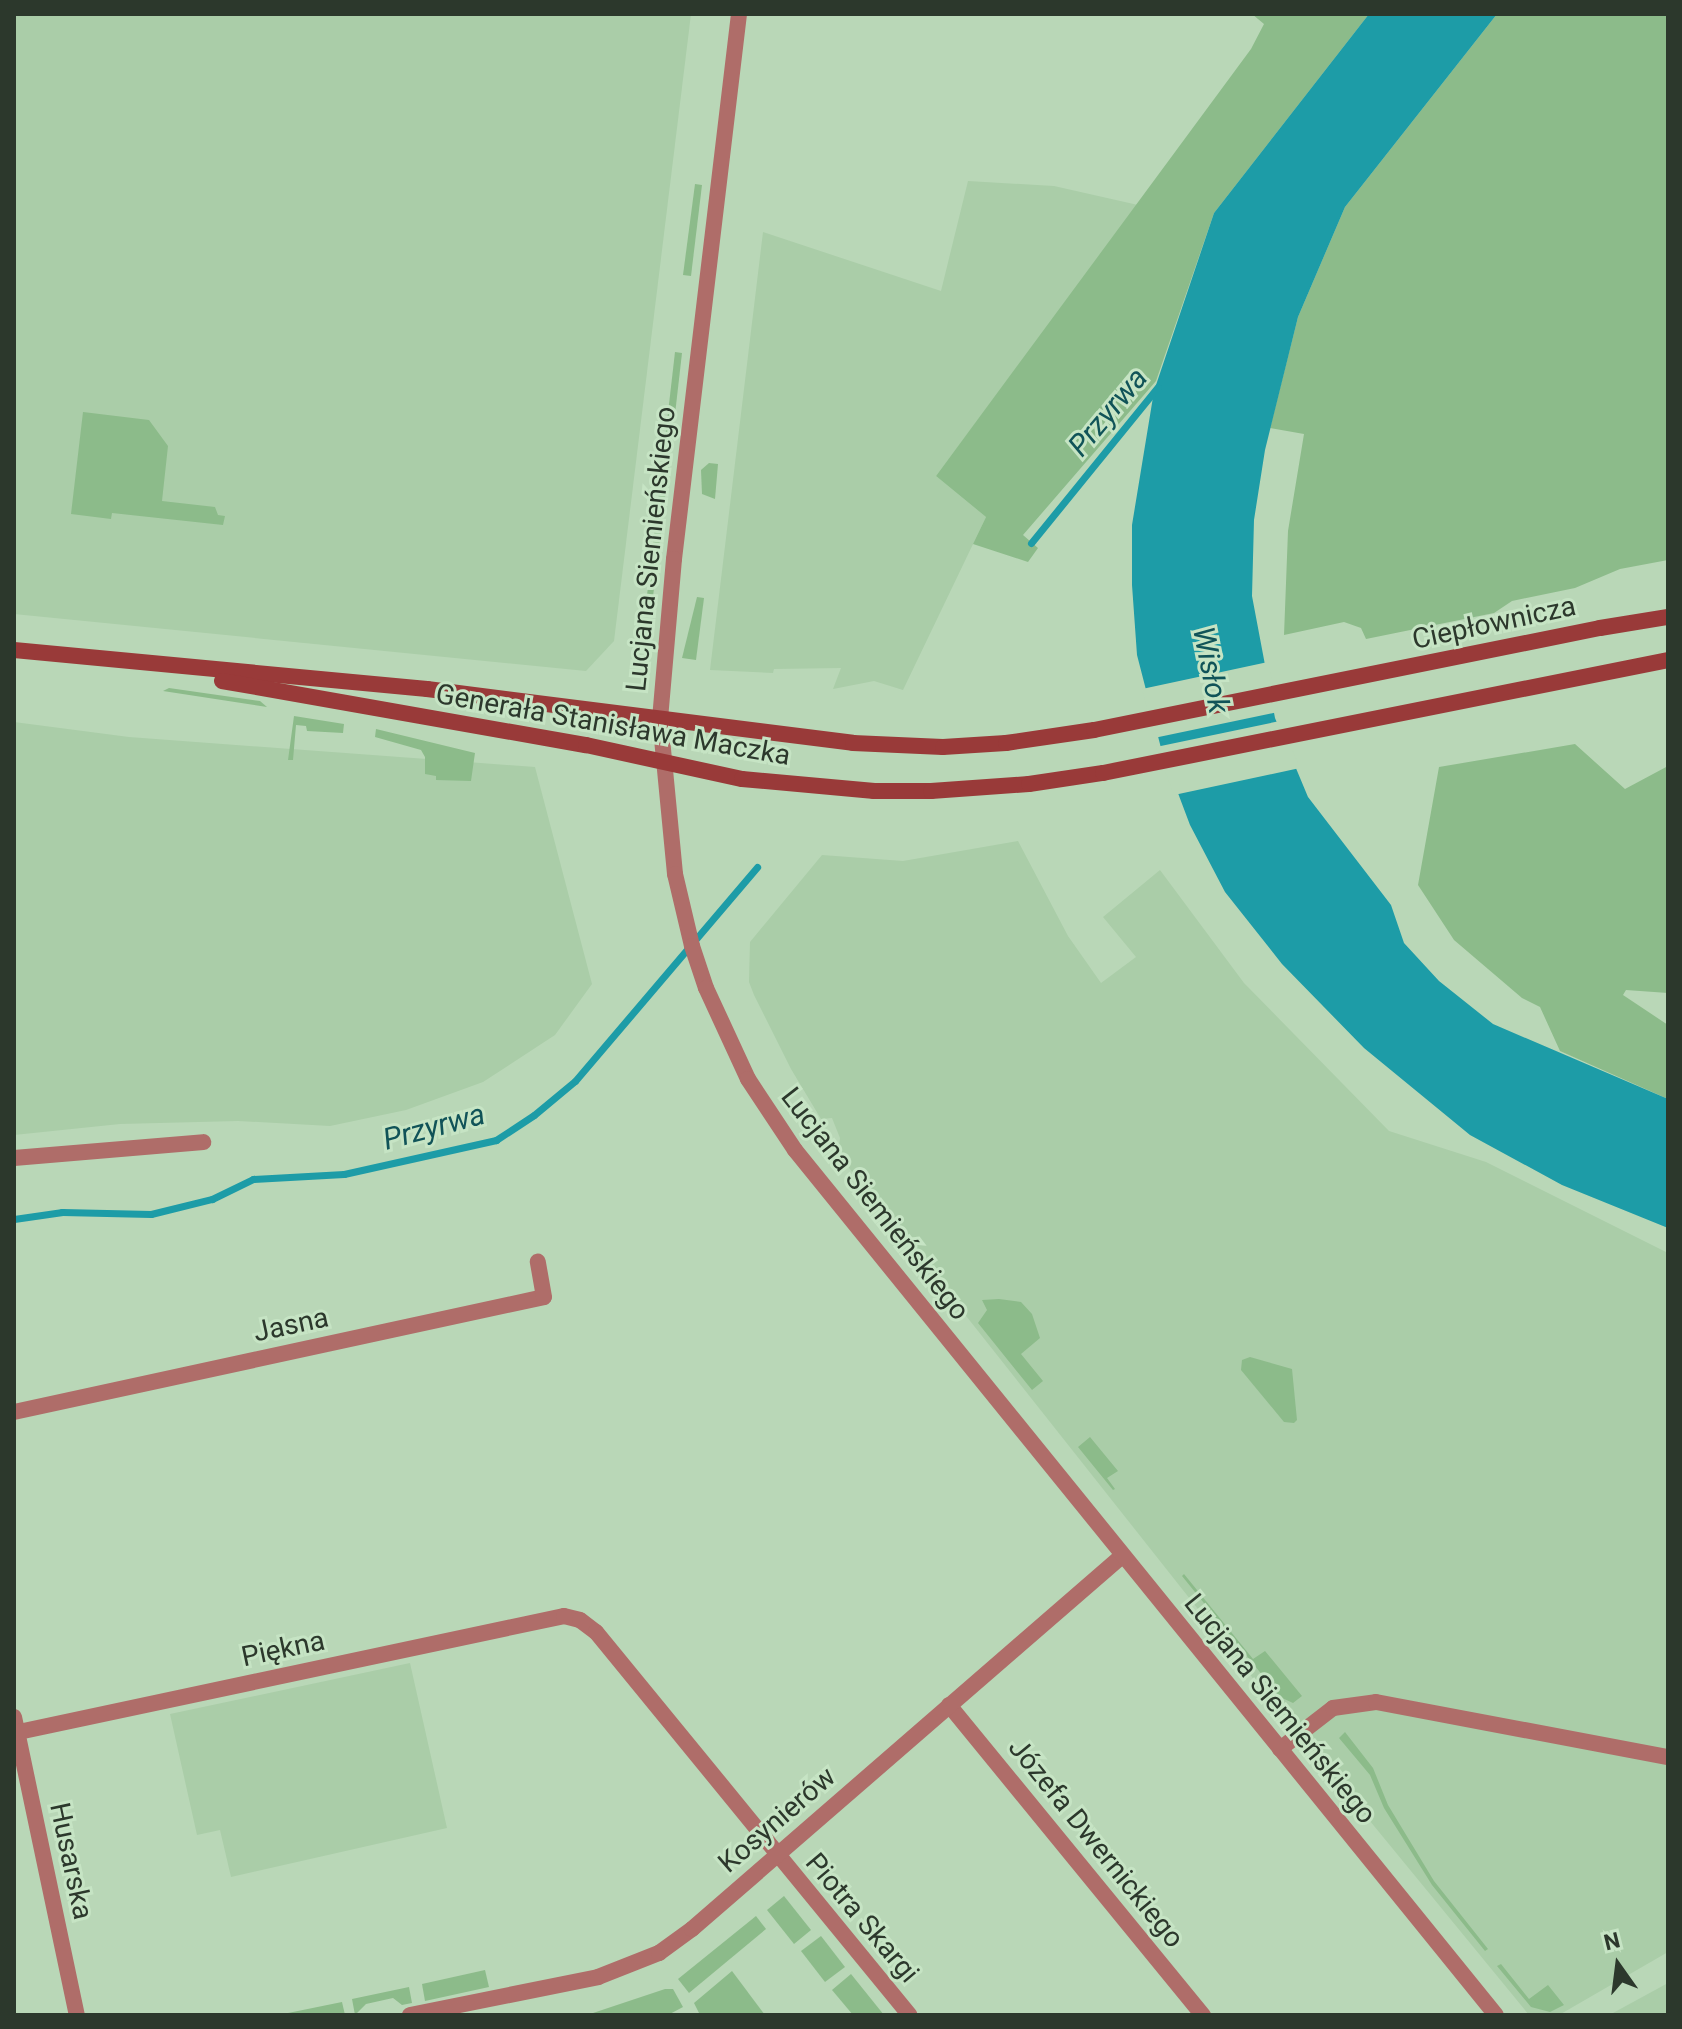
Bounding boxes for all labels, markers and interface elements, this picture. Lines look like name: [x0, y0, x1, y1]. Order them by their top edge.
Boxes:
water label: Przyrwa: [1061, 361, 1155, 463]
street label: Lucjana Siemieńskiego: [619, 405, 683, 693]
street label: Ciepłownicza: [1409, 589, 1579, 657]
water label: Wisłok: [1185, 624, 1237, 716]
street label: Generała Stanisława Maczka: [433, 677, 793, 773]
street label: Lucjana Siemieńskiego: [774, 1081, 976, 1327]
water label: Przyrwa: [379, 1096, 489, 1158]
street label: Jasna: [250, 1301, 332, 1349]
street label: Lucjana Siemieńskiego: [1177, 1587, 1383, 1831]
street label: Piękna: [238, 1624, 328, 1674]
street label: Józefa Dwernickiego: [1001, 1731, 1191, 1955]
street label: Kosynierów: [712, 1760, 842, 1880]
street label: Husarska: [42, 1800, 100, 1922]
street label: Piotra Skargi: [798, 1846, 926, 1990]
north arrow: [1578, 1925, 1658, 2005]
text: N: [1602, 1927, 1623, 1955]

